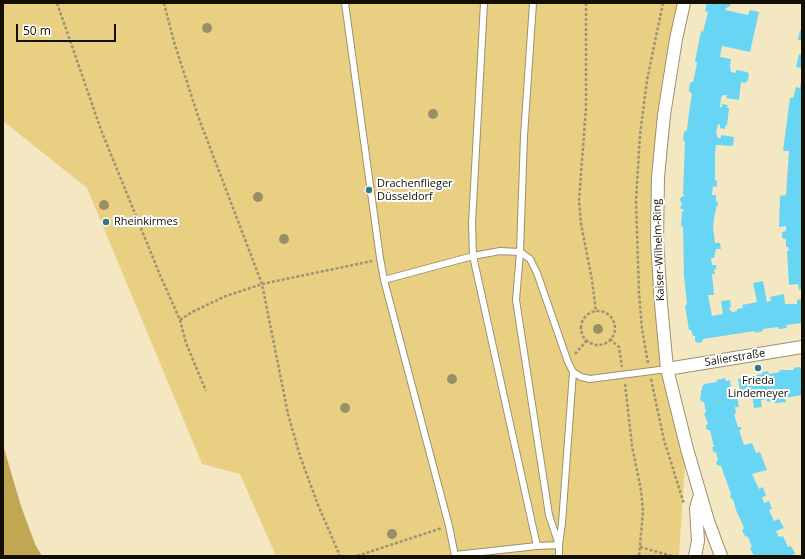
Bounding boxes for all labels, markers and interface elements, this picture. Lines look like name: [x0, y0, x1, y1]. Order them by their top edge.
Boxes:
scale bar: [18, 16, 118, 42]
text: 50 m: [23, 22, 51, 39]
place label: Drachenflieger Düsseldorf: [377, 177, 453, 203]
marker: Drachenflieger Düsseldorf: [364, 185, 374, 195]
street label: Kaiser-Wilhelm-Ring: [651, 199, 667, 301]
place label: Rheinkirmes: [114, 215, 178, 229]
marker: Rheinkirmes: [101, 217, 111, 227]
street label: Salierstraße: [704, 347, 766, 369]
marker: Frieda Lindemeyer: [753, 363, 763, 373]
place label: Frieda Lindemeyer: [728, 374, 788, 400]

